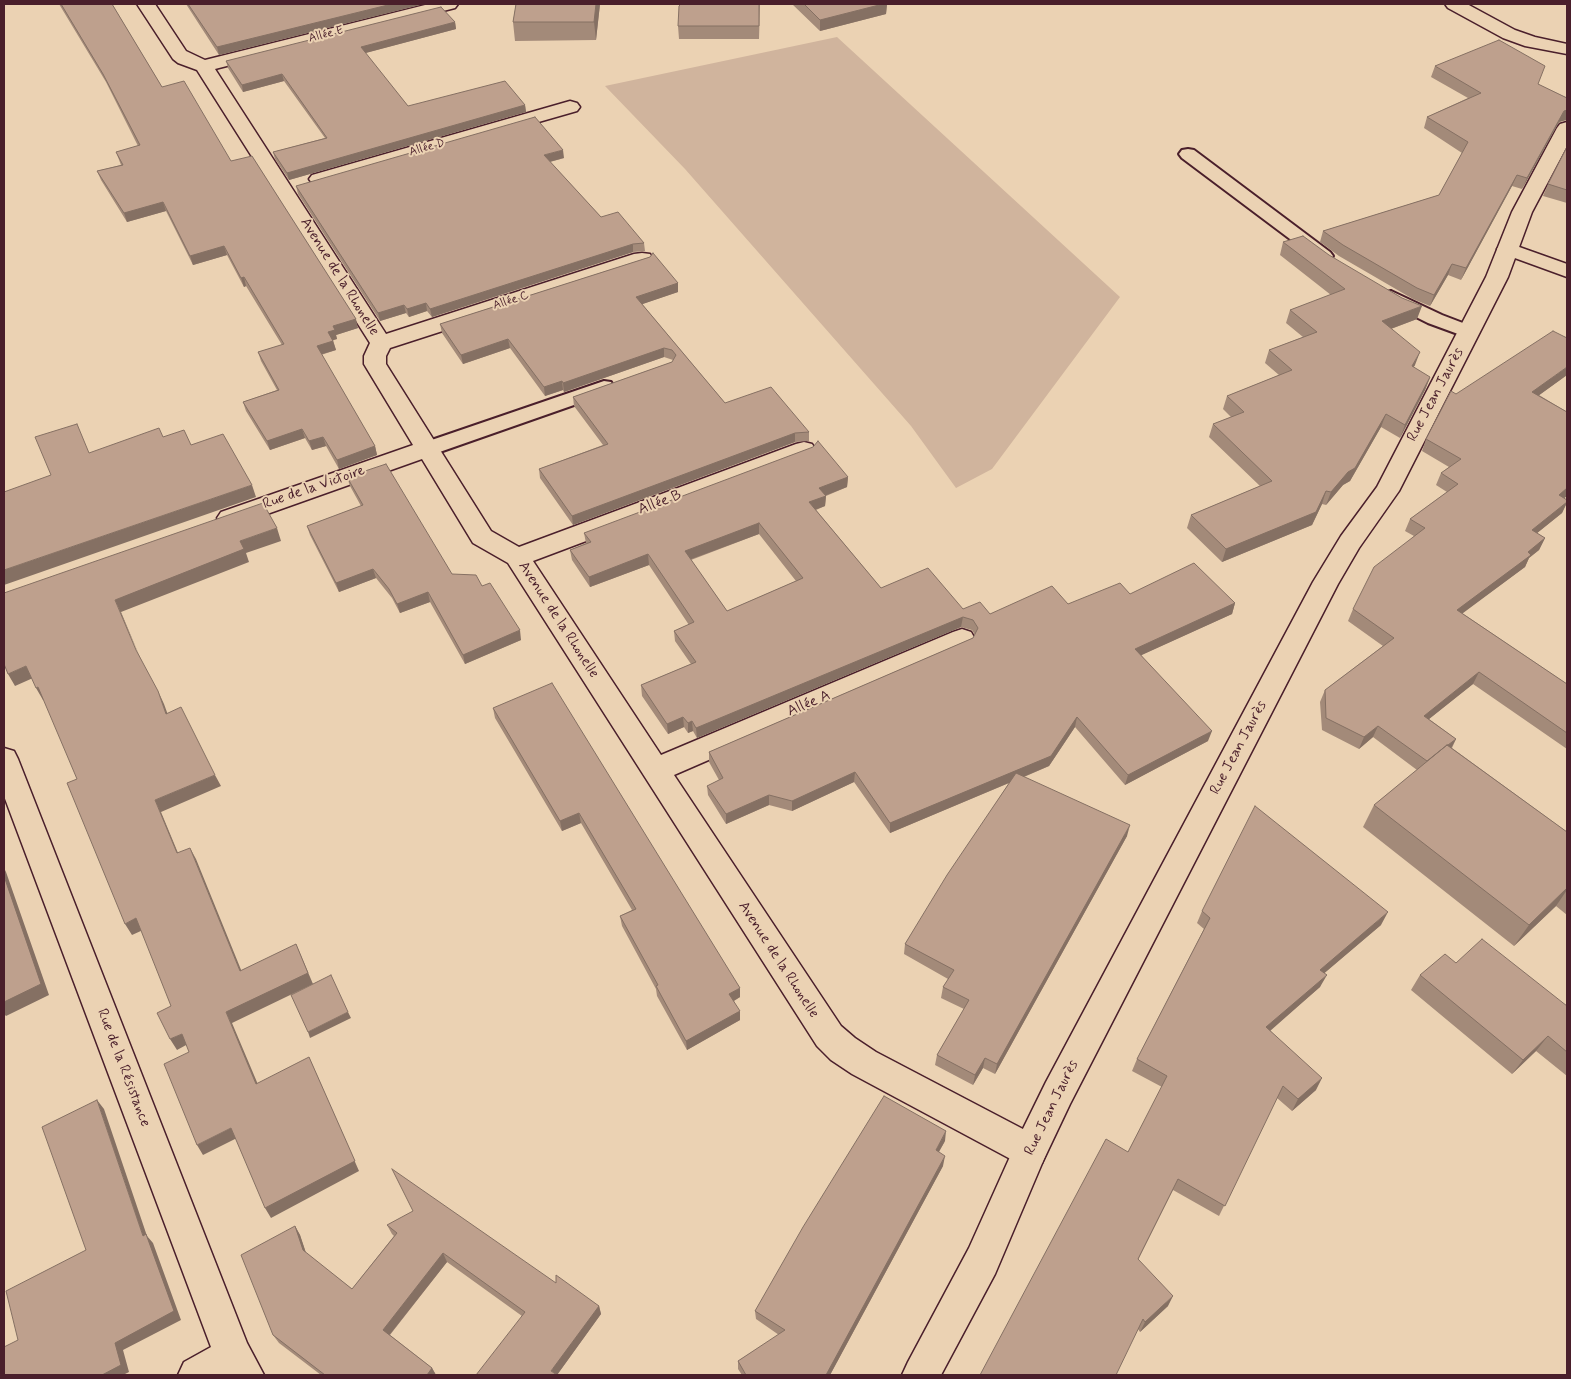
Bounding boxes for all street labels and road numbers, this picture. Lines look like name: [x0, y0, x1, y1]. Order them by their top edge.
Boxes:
street label: Allée E: [307, 24, 345, 46]
street label: Allée D: [407, 136, 447, 160]
street label: Avenue de la Rhonelle: [295, 215, 383, 339]
street label: Allée C: [491, 288, 531, 314]
street label: Rue Jean Jaurès: [1404, 345, 1468, 445]
street label: Rue de la Victoire: [260, 462, 368, 514]
street label: Allée B: [636, 487, 684, 519]
street label: Avenue de la Rhonelle: [514, 558, 602, 682]
street label: Allée A: [785, 687, 833, 721]
street label: Rue Jean Jaurès: [1207, 698, 1271, 798]
street label: Avenue de la Rhonelle: [734, 898, 822, 1022]
street label: Rue de la Résistance: [92, 1006, 154, 1130]
street label: Rue Jean Jaurès: [1021, 1057, 1083, 1159]

